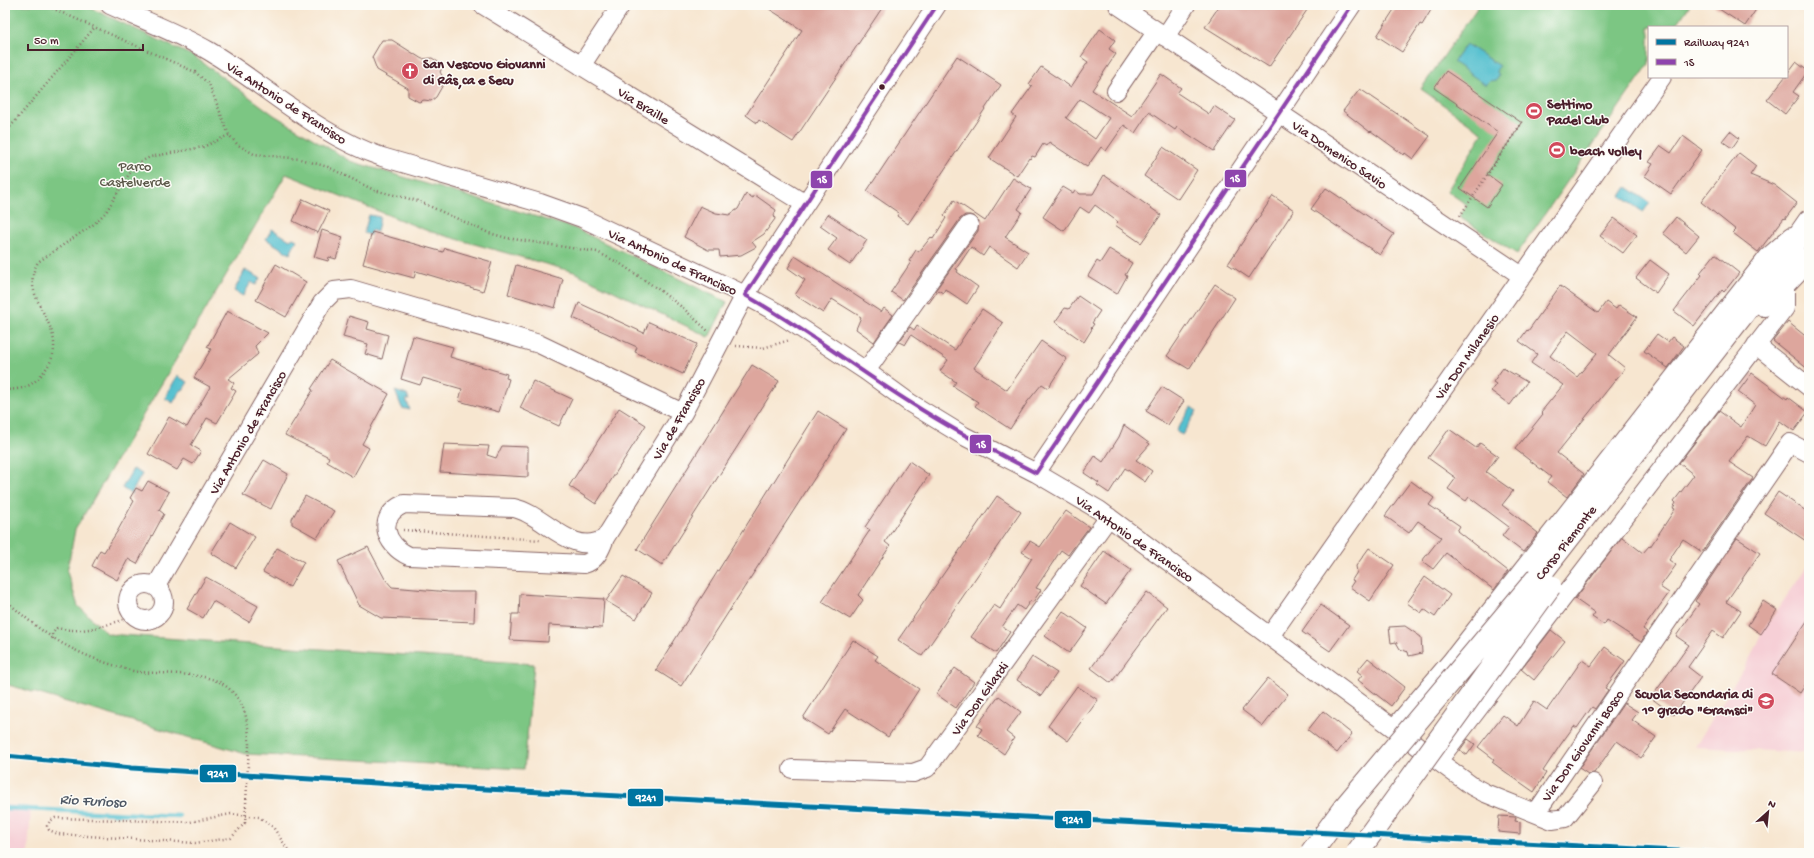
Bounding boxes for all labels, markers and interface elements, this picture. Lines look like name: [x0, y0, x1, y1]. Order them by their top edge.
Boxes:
scale bar: [28, 26, 143, 52]
legend: [1648, 26, 1788, 78]
text: 50 m: [34, 35, 59, 49]
text: Railway 9241: [1684, 37, 1749, 51]
place label: San Vescovo Giovanni di Râșca e Secu: [423, 57, 546, 90]
text: 1S: [1683, 57, 1695, 71]
street label: Via Antonio de Francisco: [221, 58, 349, 149]
church icon: San Vescovo Giovanni di Râșca e Secu: [400, 61, 420, 81]
unlabelled marker: [877, 82, 887, 92]
street label: Via Braille: [613, 84, 673, 130]
place label: Settimo Padel Club: [1546, 97, 1610, 130]
sports icon: Settimo Padel Club: [1524, 101, 1544, 121]
street label: Via Domenico Savio: [1287, 117, 1389, 194]
sports icon: beach volley: [1547, 140, 1567, 160]
place label: beach volley: [1569, 144, 1642, 161]
park label: Parco Castelverde: [100, 159, 171, 192]
line badge: 1S: [1224, 169, 1247, 188]
line badge: 1S: [810, 170, 833, 189]
text: 1S: [1229, 174, 1241, 186]
text: 1S: [816, 175, 828, 187]
street label: Via Antonio de Francisco: [604, 225, 739, 301]
street label: Via Don Milanesio: [1431, 311, 1504, 405]
street label: Via Antonio de Francisco: [206, 368, 292, 499]
street label: Via de Francisco: [649, 375, 711, 464]
line badge: 1S: [969, 434, 992, 454]
text: 1S: [975, 440, 987, 452]
street label: Via Antonio de Francisco: [1070, 492, 1196, 587]
street label: Corso Piemonte: [1532, 502, 1602, 584]
street label: Via Don Gilardi: [948, 659, 1014, 741]
street label: Via Don Giovanni Bosco: [1538, 687, 1629, 806]
place label: Scuola Secondaria di 1° grado "Gramsci": [1635, 687, 1753, 720]
school or university icon: Scuola Secondaria di 1° grado "Gramsci": [1756, 691, 1776, 711]
line badge: 9241: [199, 764, 237, 783]
text: 9241: [207, 769, 228, 781]
line badge: 9241: [627, 788, 664, 807]
water label: Rio Furioso: [59, 791, 128, 813]
north arrow: [1748, 792, 1788, 832]
text: 9241: [635, 793, 656, 805]
text: N: [1766, 798, 1778, 812]
line badge: 9241: [1054, 810, 1092, 829]
text: 9241: [1062, 815, 1083, 827]

